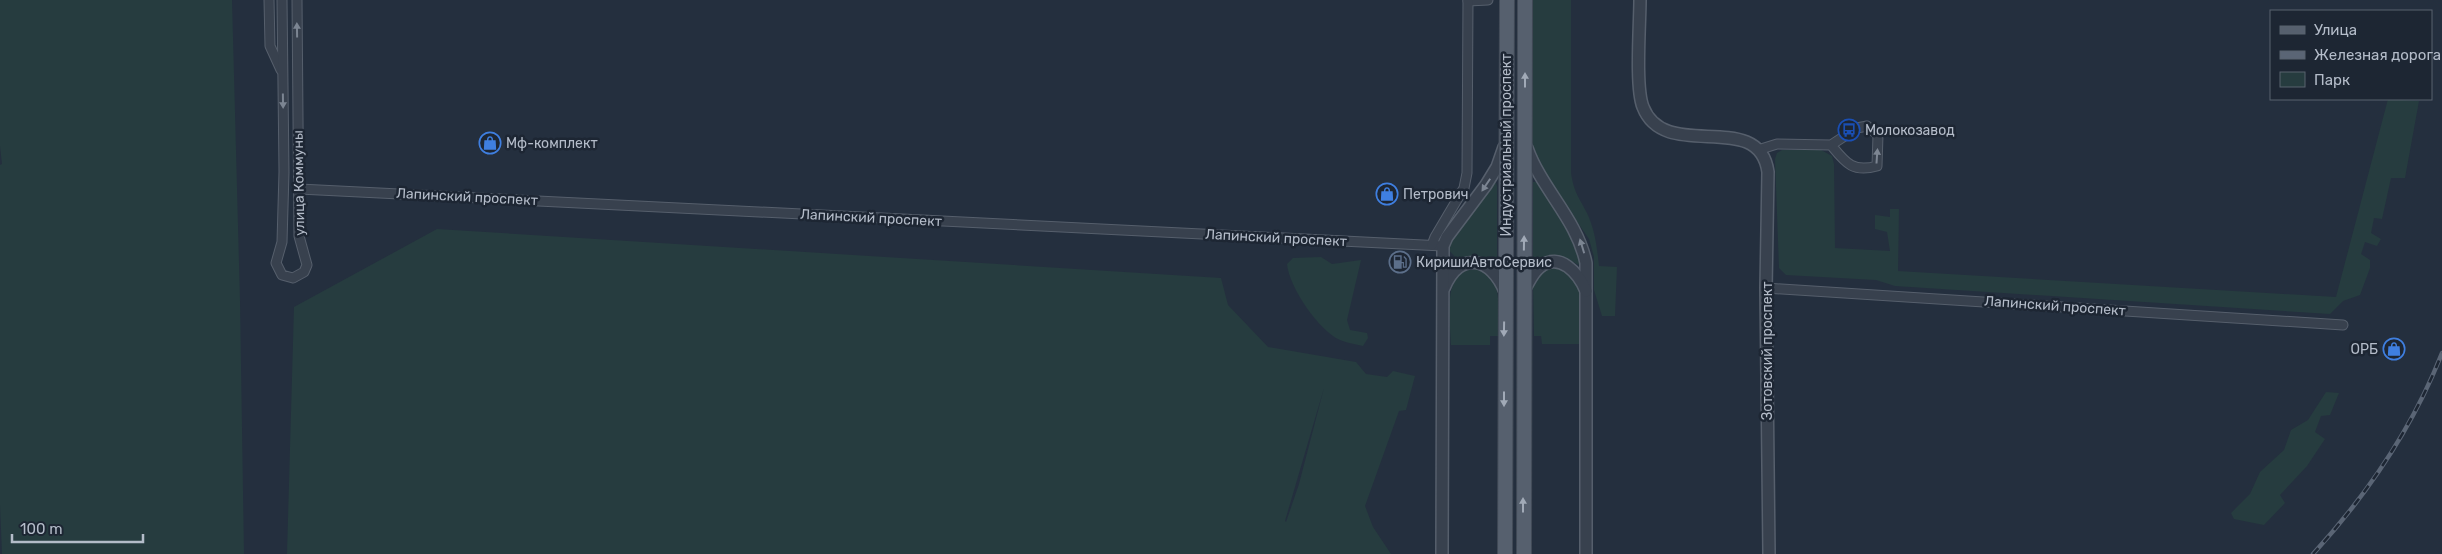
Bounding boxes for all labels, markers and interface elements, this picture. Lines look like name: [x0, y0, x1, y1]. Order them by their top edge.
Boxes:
legend: [2270, 10, 2432, 100]
one-way arrow: [293, 21, 301, 37]
text: Улица: [2314, 21, 2357, 39]
text: Железная дорога: [2314, 46, 2441, 64]
street label: Индустриальный проспект: [1498, 54, 1515, 236]
text: Парк: [2314, 71, 2350, 89]
one-way arrow: [1521, 72, 1529, 88]
one-way arrow: [279, 93, 287, 109]
bus stop icon: Молокозавод: [1837, 118, 1861, 142]
place label: Молокозавод: [1865, 122, 1955, 139]
street label: улица Коммуны: [290, 130, 308, 236]
shop icon: Мф-комплект: [478, 131, 502, 155]
place label: Мф-комплект: [506, 135, 598, 152]
one-way arrow: [1874, 148, 1882, 164]
one-way arrow: [1481, 178, 1490, 191]
shop icon: Петрович: [1375, 182, 1399, 206]
street label: Лапинский проспект: [396, 185, 538, 209]
place label: Петрович: [1403, 186, 1468, 203]
street label: Лапинский проспект: [800, 206, 942, 230]
street label: Лапинский проспект: [1205, 226, 1347, 250]
one-way arrow: [1520, 234, 1528, 250]
one-way arrow: [1578, 239, 1586, 254]
fuel station icon: КиришиАвтоСервис: [1388, 250, 1412, 274]
place label: КиришиАвтоСервис: [1416, 254, 1552, 271]
street label: Зотовский проспект: [1759, 282, 1776, 420]
street label: Лапинский проспект: [1984, 293, 2126, 319]
one-way arrow: [1500, 321, 1508, 337]
shop icon: ОРБ: [2382, 337, 2406, 361]
place label: ОРБ: [2351, 341, 2378, 358]
one-way arrow: [1500, 391, 1508, 407]
one-way arrow: [1519, 497, 1527, 513]
scale bar: [12, 512, 144, 544]
text: 100 m: [20, 520, 62, 538]

